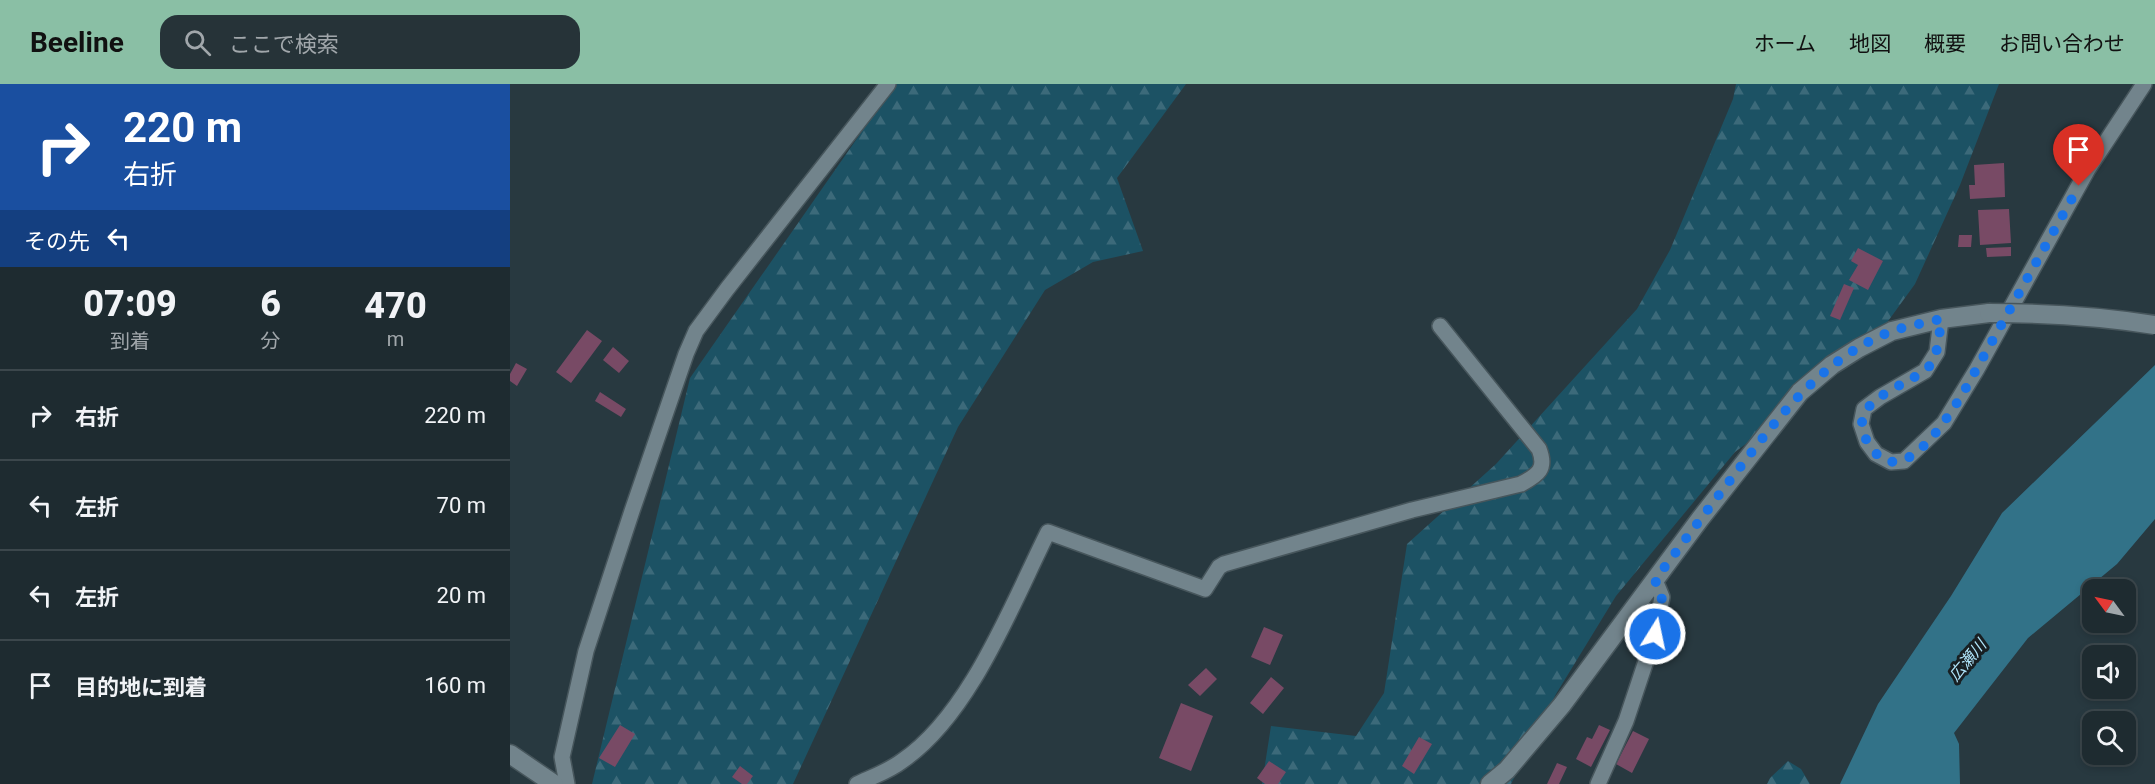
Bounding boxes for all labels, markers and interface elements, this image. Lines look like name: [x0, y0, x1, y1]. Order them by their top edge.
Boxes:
search box: [160, 15, 580, 69]
text: Beeline: [30, 26, 124, 59]
icon: search: [181, 26, 214, 59]
text: ここで検索: [229, 32, 339, 57]
text: ホーム: [1754, 32, 1816, 56]
text: 地図: [1849, 32, 1891, 56]
text: 概要: [1924, 32, 1966, 56]
text: お問い合わせ: [1999, 32, 2125, 56]
text: 220 m: [123, 103, 242, 152]
icon: right: [24, 108, 102, 186]
pin: [2053, 124, 2104, 186]
icon: arrive: [2062, 133, 2095, 166]
text: 右折: [123, 159, 177, 191]
icon: left: [102, 222, 135, 255]
text: その先: [24, 229, 90, 254]
text: 07:09: [83, 283, 177, 325]
text: 6: [260, 283, 281, 325]
text: 470: [364, 285, 427, 327]
text: m: [387, 327, 404, 351]
text: 到着: [110, 329, 150, 353]
text: 分: [261, 329, 281, 353]
icon: right: [24, 399, 57, 432]
text: 220 m: [424, 403, 486, 428]
text: 右折: [75, 405, 119, 430]
icon: left: [24, 489, 57, 522]
text: 70 m: [437, 493, 486, 518]
text: 左折: [75, 495, 119, 520]
icon: left: [24, 579, 57, 612]
north arrow: [2082, 579, 2136, 633]
map controls: [2082, 579, 2136, 765]
text: 20 m: [437, 583, 486, 608]
text: 左折: [75, 585, 119, 610]
position arrow: [1623, 602, 1687, 666]
water label: 広瀬川: [1945, 634, 1991, 685]
button: sound: [2082, 645, 2136, 699]
icon: arrive: [24, 669, 57, 702]
text: 160 m: [424, 673, 486, 698]
text: 目的地に到着: [75, 675, 207, 700]
button: search: [2082, 711, 2136, 765]

